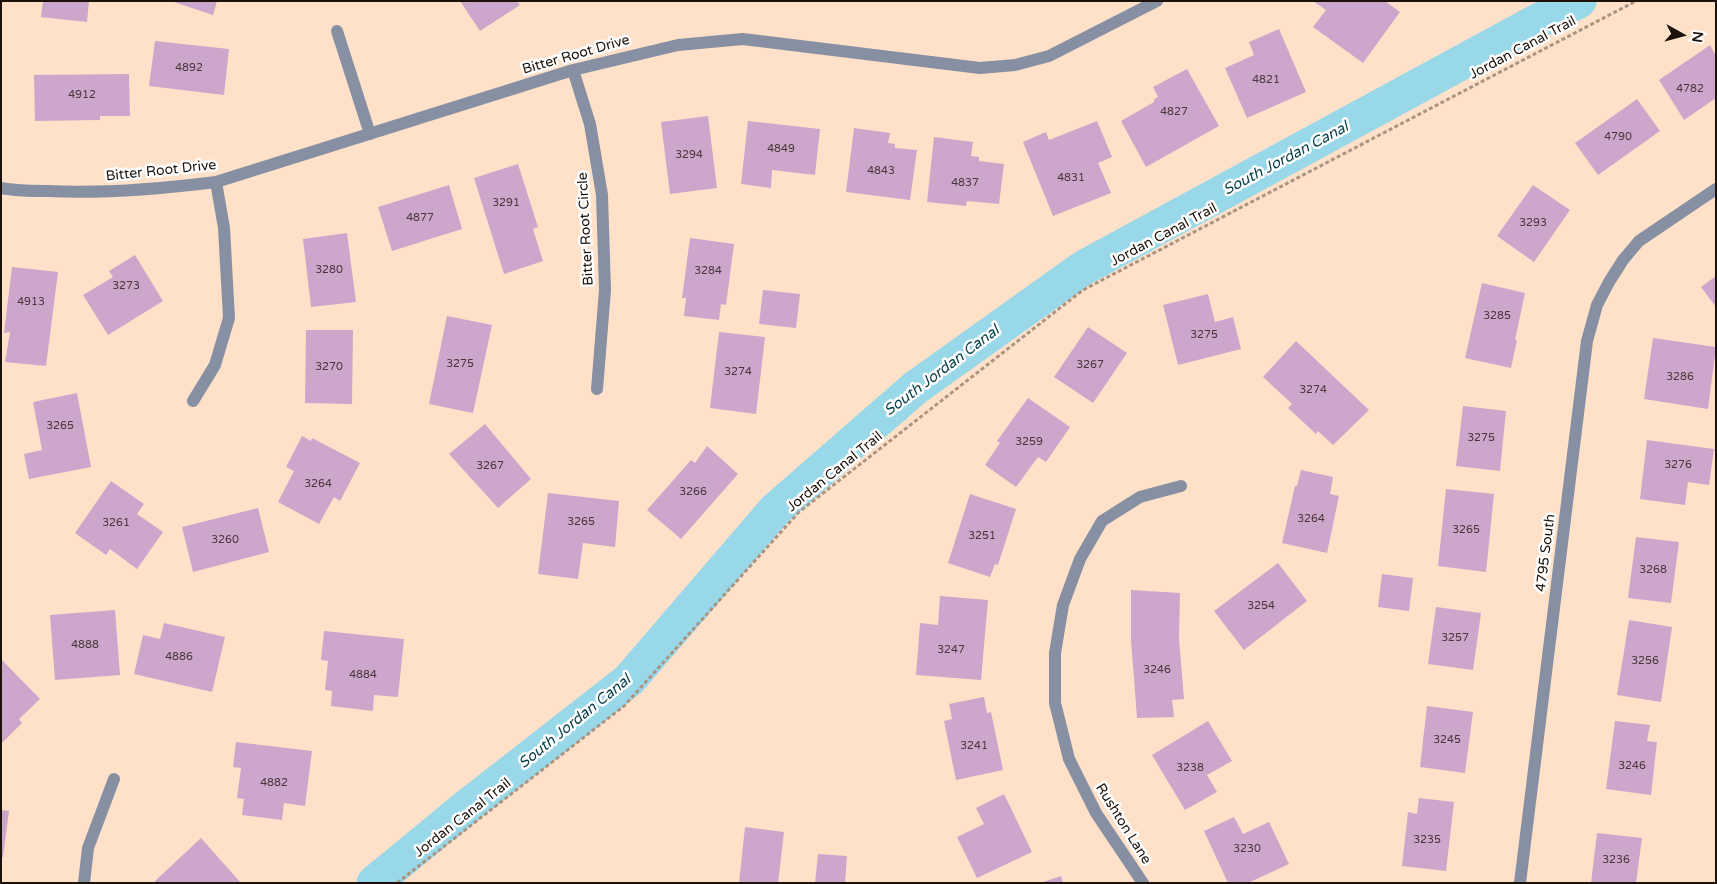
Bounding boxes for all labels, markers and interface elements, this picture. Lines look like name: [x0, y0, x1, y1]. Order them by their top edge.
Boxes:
north arrow: [1657, 10, 1707, 60]
street label: Jordan Canal Trail: [1467, 13, 1579, 83]
text: N: [1688, 30, 1707, 44]
street label: Bitter Root Drive: [520, 32, 632, 78]
house number: 4892: [175, 61, 203, 75]
house number: 4821: [1252, 73, 1280, 87]
house number: 4782: [1676, 82, 1704, 96]
house number: 4912: [68, 88, 96, 102]
house number: 4827: [1160, 105, 1188, 119]
water label: South Jordan Canal: [1220, 118, 1352, 200]
house number: 4790: [1604, 130, 1632, 144]
house number: 4849: [767, 142, 795, 156]
house number: 3294: [675, 148, 703, 162]
street label: Bitter Root Drive: [105, 157, 217, 185]
house number: 4843: [867, 164, 895, 178]
house number: 4831: [1057, 171, 1085, 185]
street label: Bitter Root Circle: [575, 172, 597, 286]
house number: 4837: [951, 176, 979, 190]
house number: 3291: [492, 196, 520, 210]
street label: Jordan Canal Trail: [1108, 200, 1220, 270]
house number: 4877: [406, 211, 434, 225]
house number: 3293: [1519, 216, 1547, 230]
house number: 3280: [315, 263, 343, 277]
house number: 3284: [694, 264, 722, 278]
house number: 3273: [112, 279, 140, 293]
house number: 4913: [17, 295, 45, 309]
house number: 3285: [1483, 309, 1511, 323]
water label: South Jordan Canal: [881, 322, 1003, 420]
house number: 3275: [1190, 328, 1218, 342]
house number: 3275: [446, 357, 474, 371]
house number: 3267: [1076, 358, 1104, 372]
house number: 3270: [315, 360, 343, 374]
house number: 3274: [724, 365, 752, 379]
house number: 3286: [1666, 370, 1694, 384]
house number: 3274: [1299, 383, 1327, 397]
house number: 3265: [46, 419, 74, 433]
street label: Jordan Canal Trail: [784, 428, 886, 516]
house number: 3275: [1467, 431, 1495, 445]
house number: 3259: [1015, 435, 1043, 449]
house number: 3276: [1664, 458, 1692, 472]
house number: 3267: [476, 459, 504, 473]
house number: 3264: [304, 477, 332, 491]
house number: 3266: [679, 485, 707, 499]
house number: 3264: [1297, 512, 1325, 526]
street label: 4795 South: [1533, 513, 1559, 593]
house number: 3265: [567, 515, 595, 529]
house number: 3261: [102, 516, 130, 530]
house number: 3265: [1452, 523, 1480, 537]
house number: 3251: [968, 529, 996, 543]
house number: 3260: [211, 533, 239, 547]
house number: 3268: [1639, 563, 1667, 577]
house number: 3254: [1247, 599, 1275, 613]
house number: 3257: [1441, 631, 1469, 645]
house number: 4888: [71, 638, 99, 652]
house number: 3247: [937, 643, 965, 657]
house number: 4886: [165, 650, 193, 664]
house number: 3256: [1631, 654, 1659, 668]
house number: 3246: [1143, 663, 1171, 677]
house number: 4884: [349, 668, 377, 682]
water label: South Jordan Canal: [515, 671, 635, 773]
house number: 3245: [1433, 733, 1461, 747]
house number: 3241: [960, 739, 988, 753]
house number: 3246: [1618, 759, 1646, 773]
house number: 3238: [1176, 761, 1204, 775]
street label: Jordan Canal Trail: [411, 775, 515, 861]
house number: 4882: [260, 776, 288, 790]
street label: Rushton Lane: [1092, 781, 1154, 867]
house number: 3235: [1413, 833, 1441, 847]
house number: 3230: [1233, 842, 1261, 856]
house number: 3236: [1602, 853, 1630, 867]

